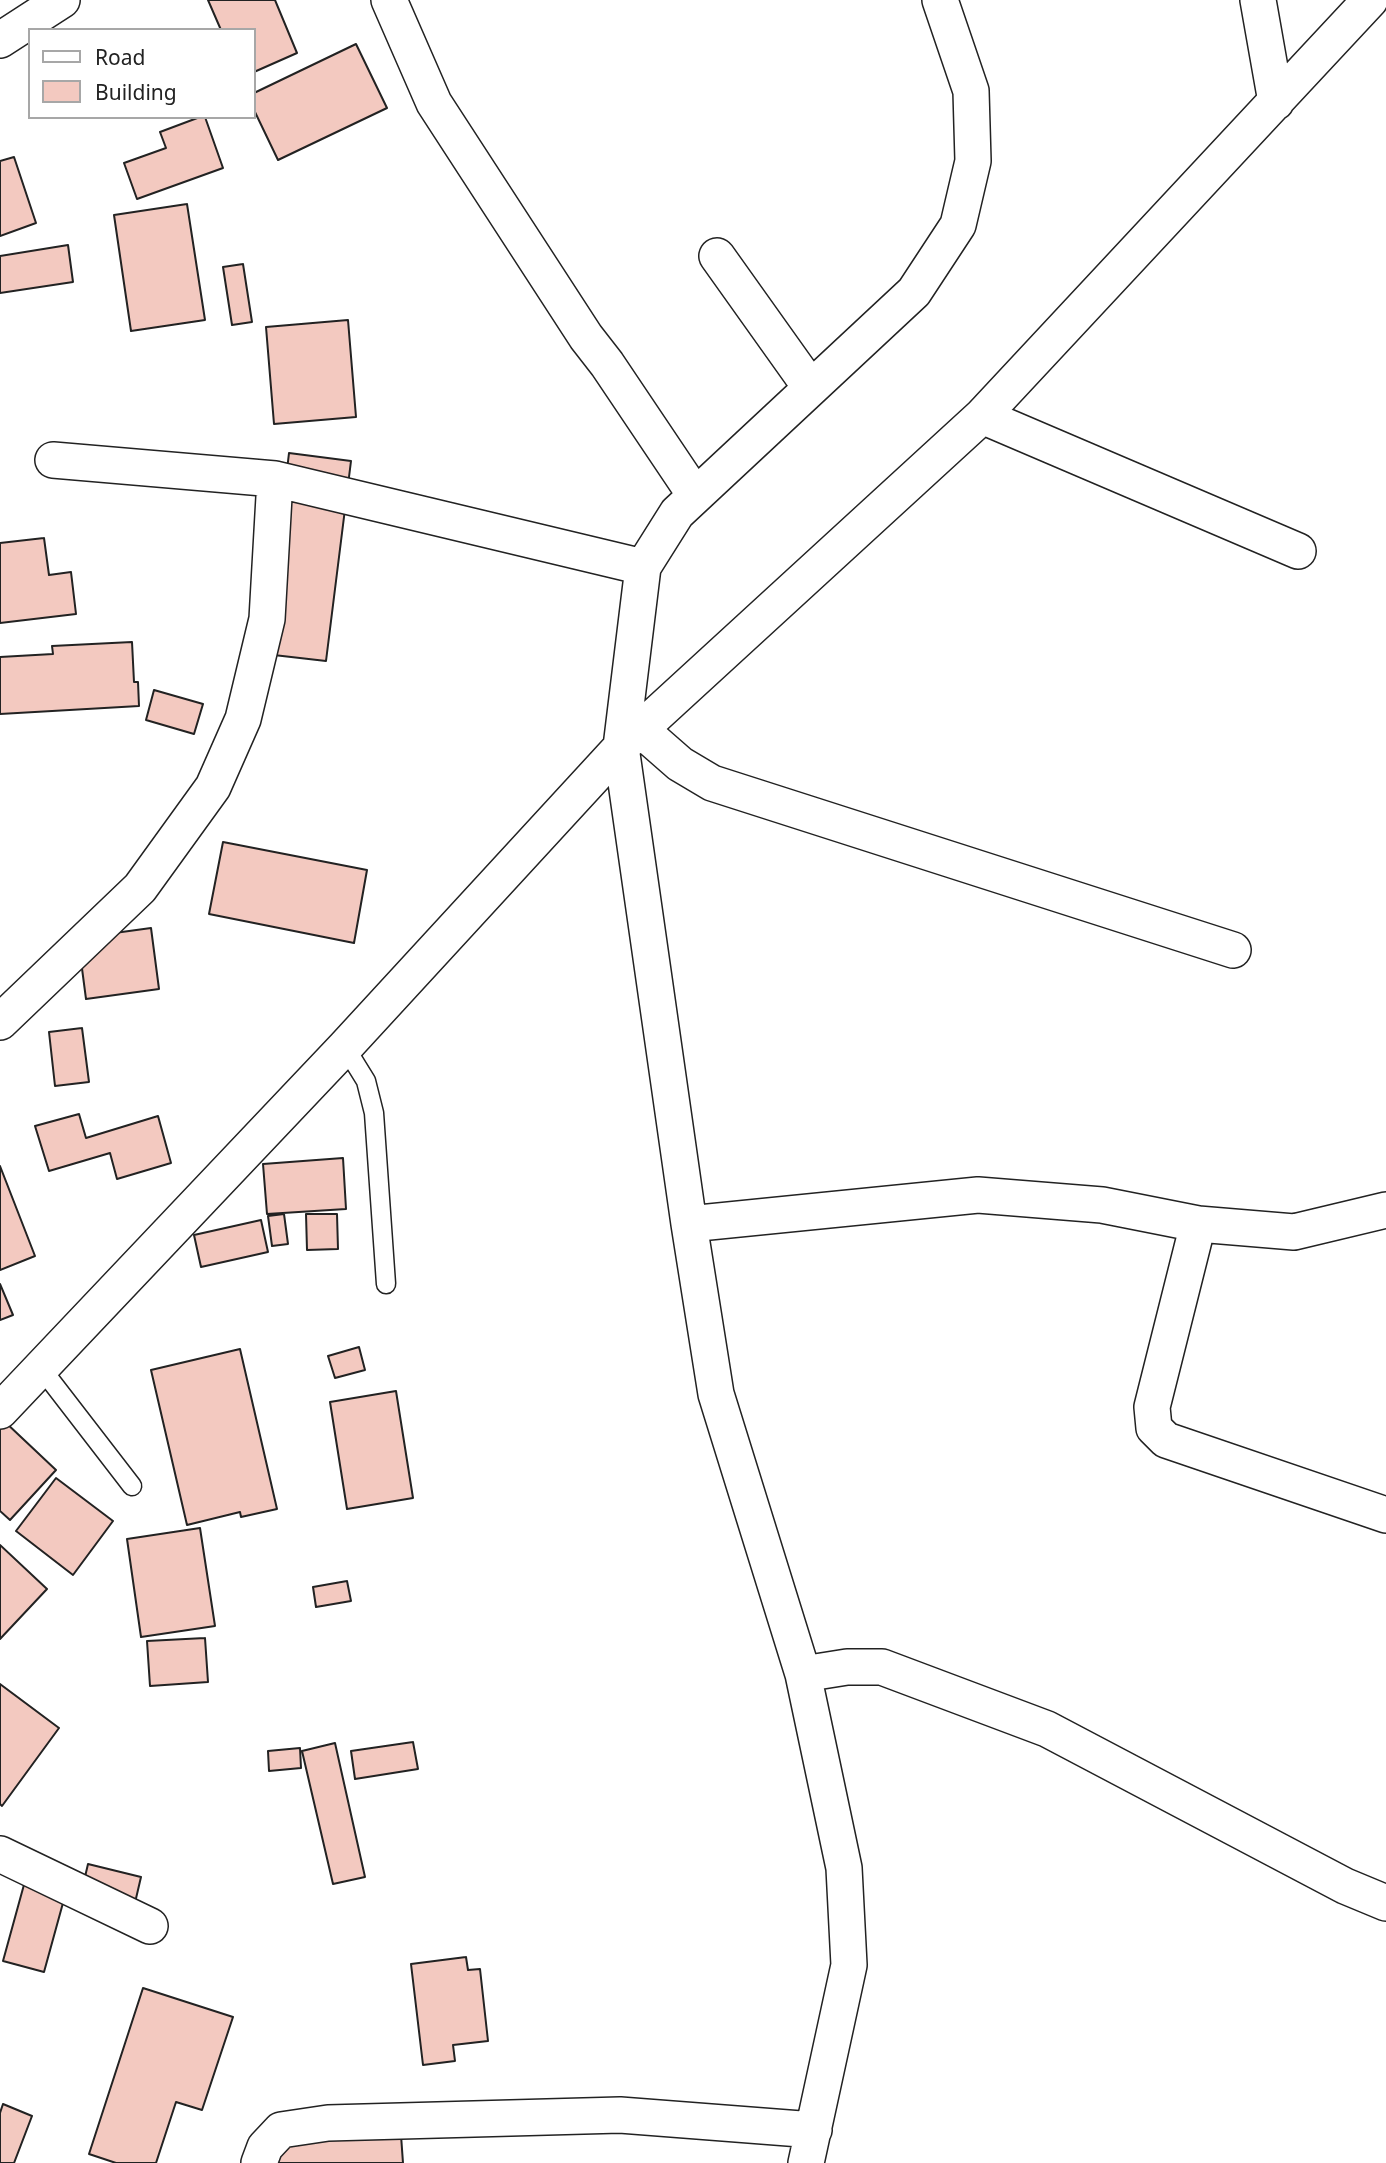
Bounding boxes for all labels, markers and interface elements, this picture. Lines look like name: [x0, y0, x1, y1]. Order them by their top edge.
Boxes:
legend: [28, 28, 256, 119]
text: Road: [95, 43, 145, 71]
text: Building: [95, 78, 177, 106]

